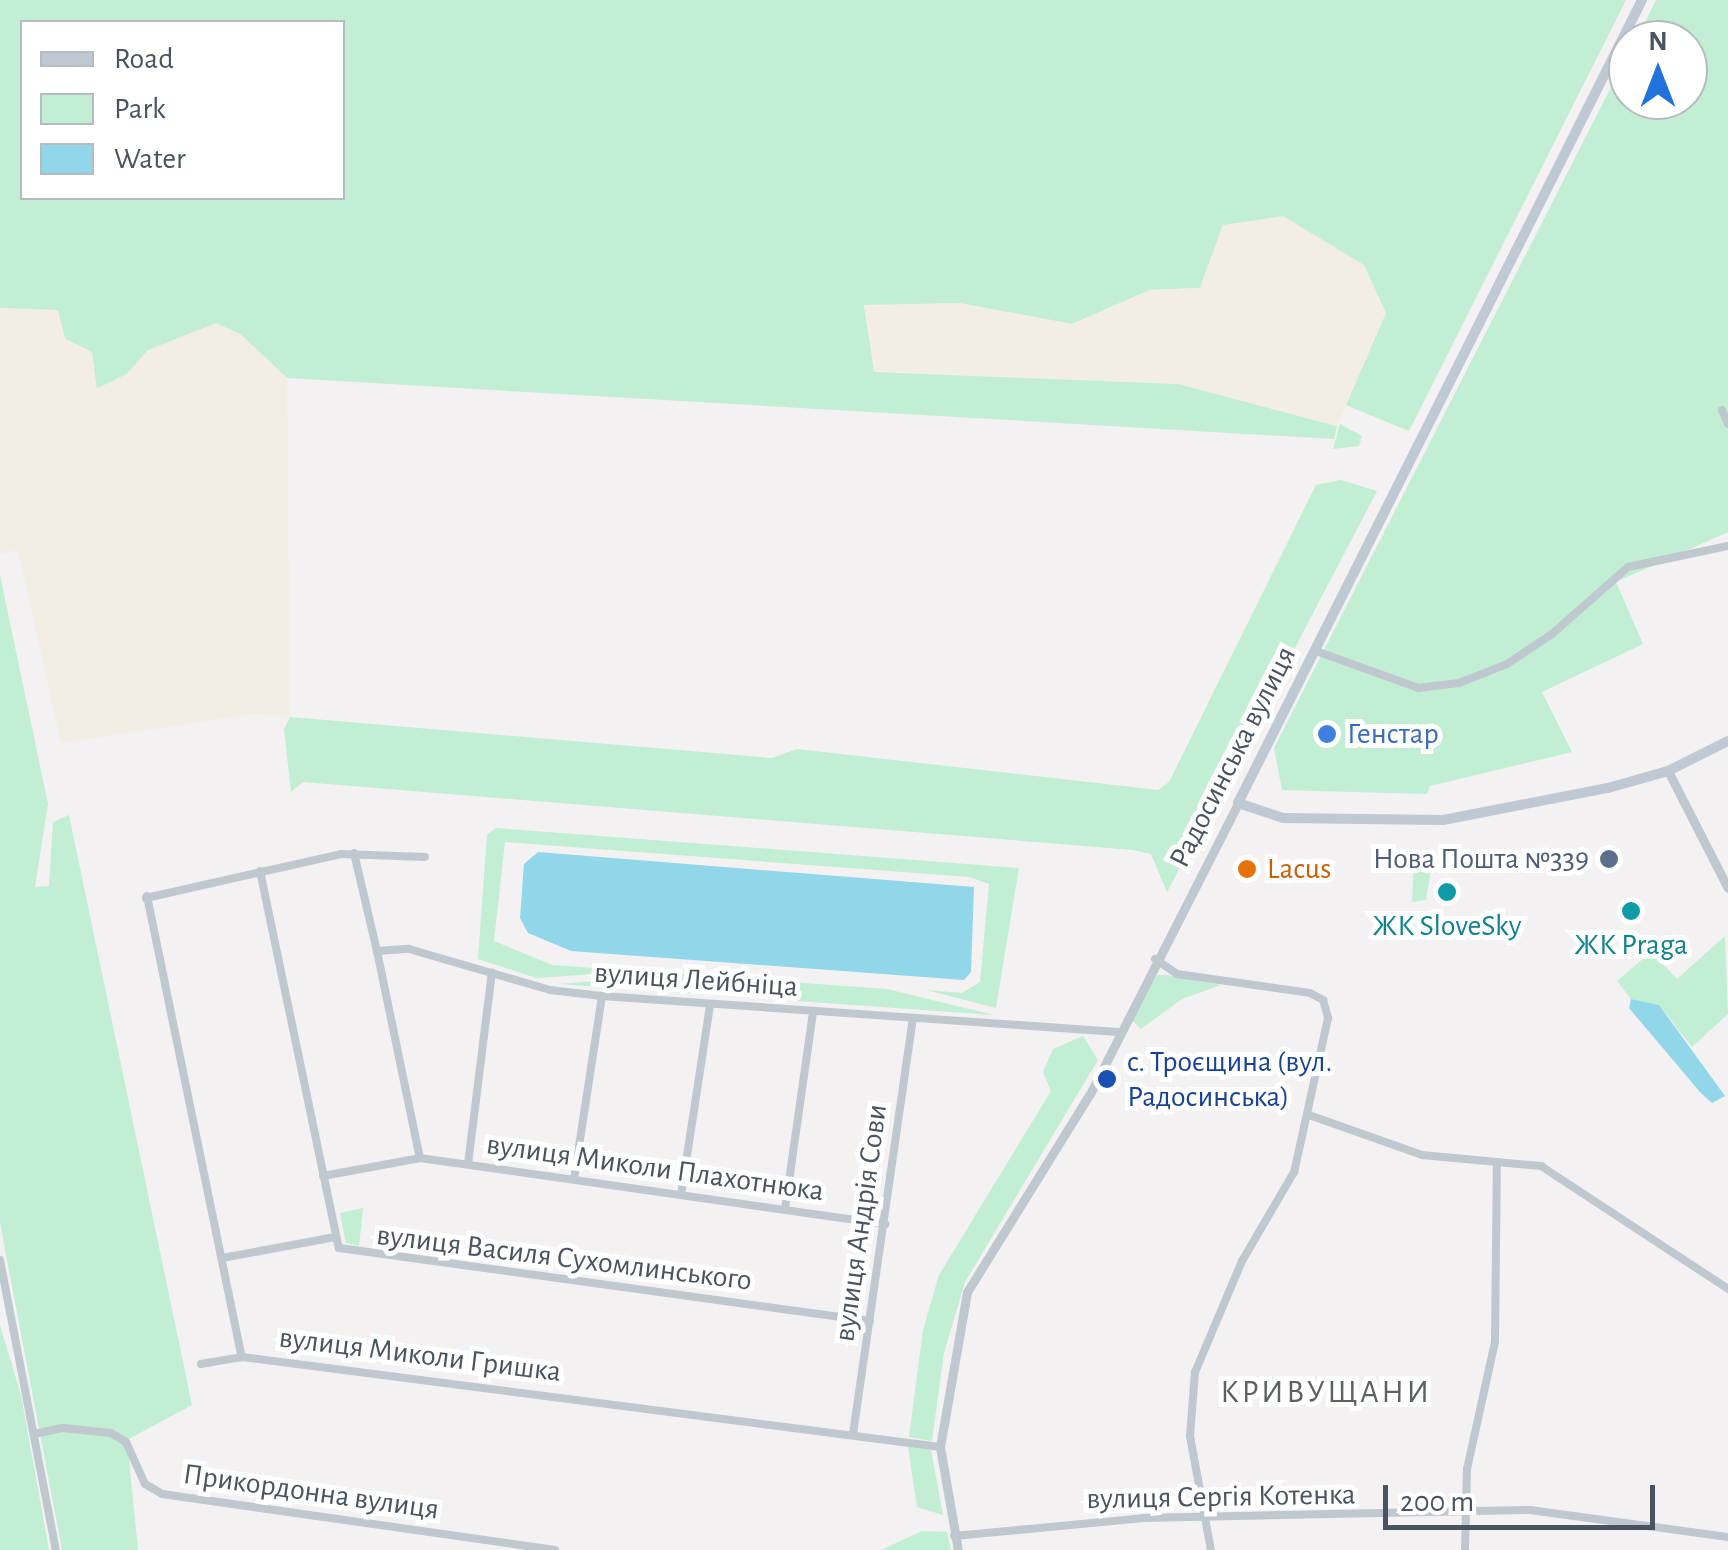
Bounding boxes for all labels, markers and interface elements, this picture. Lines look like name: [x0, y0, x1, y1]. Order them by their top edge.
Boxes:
legend: [20, 20, 345, 200]
north arrow: [1608, 20, 1708, 120]
text: N: [1648, 28, 1668, 56]
text: Road: [114, 44, 174, 74]
text: Park: [114, 94, 166, 124]
text: Water: [114, 144, 186, 174]
street label: Радосинська вулиця: [1162, 640, 1304, 874]
place label: Генстар: [1347, 716, 1439, 752]
marker: Генстар: [1316, 723, 1338, 745]
place label: Нова Пошта №339: [1373, 841, 1589, 877]
marker: Нова Пошта №339: [1598, 848, 1620, 870]
place label: Lacus: [1267, 851, 1331, 887]
marker: Lacus: [1236, 858, 1258, 880]
marker: ЖК SloveSky: [1436, 881, 1458, 903]
marker: ЖК Praga: [1620, 900, 1642, 922]
place label: ЖК SloveSky: [1372, 908, 1522, 944]
place label: ЖК Praga: [1574, 927, 1688, 963]
street label: вулиця Лейбніца: [593, 955, 799, 1005]
place label: с. Троєщина (вул. Радосинська): [1127, 1044, 1332, 1114]
marker: с. Троєщина (вул. Радосинська): [1096, 1068, 1118, 1090]
street label: вулиця Андрія Сови: [827, 1102, 895, 1344]
street label: вулиця Миколи Плахотнюка: [484, 1127, 826, 1209]
street label: вулиця Василя Сухомлинського: [374, 1217, 754, 1299]
street label: вулиця Миколи Гришка: [277, 1320, 563, 1390]
district label: КРИВУЩАНИ: [1220, 1373, 1432, 1411]
street label: Прикордонна вулиця: [181, 1456, 441, 1528]
scale bar: [1388, 1465, 1660, 1527]
street label: вулиця Сергія Котенка: [1086, 1477, 1356, 1517]
text: 200 m: [1400, 1487, 1474, 1517]

